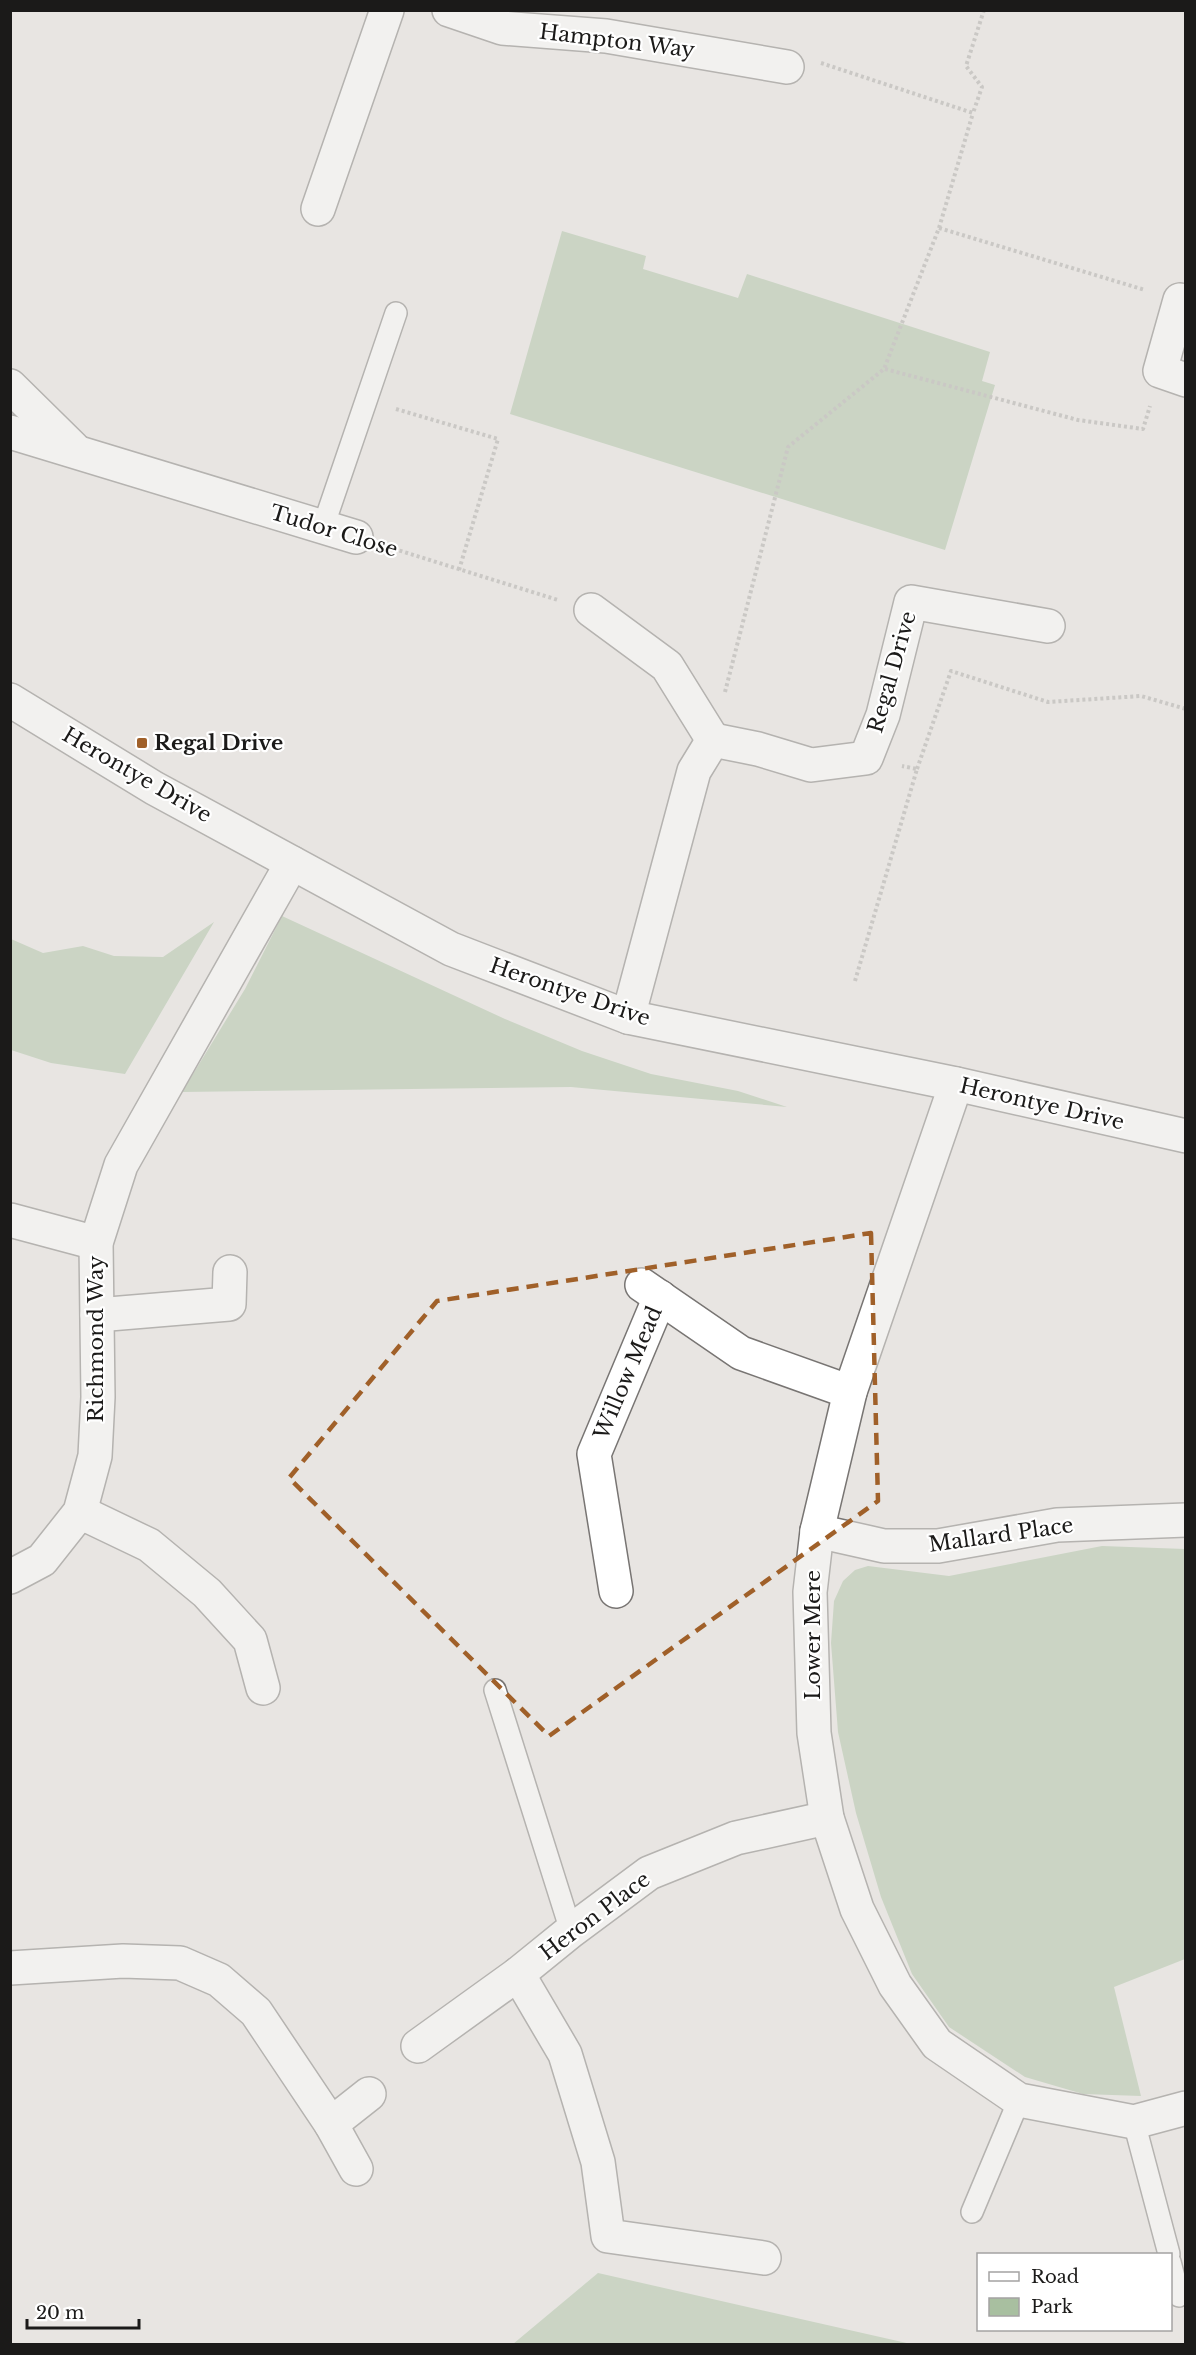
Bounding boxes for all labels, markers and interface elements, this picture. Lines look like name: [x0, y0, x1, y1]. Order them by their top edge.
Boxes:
street label: Hampton Way: [538, 19, 697, 64]
street label: Tudor Close: [267, 499, 401, 563]
street label: Regal Drive: [862, 608, 922, 736]
street label: Herontye Drive: [58, 722, 216, 828]
place label: Regal Drive: [154, 730, 283, 756]
marker: Regal Drive: [135, 736, 149, 750]
street label: Herontye Drive: [486, 952, 654, 1032]
street label: Herontye Drive: [957, 1072, 1127, 1136]
street label: Richmond Way: [83, 1255, 109, 1422]
street label: Willow Mead: [588, 1302, 668, 1444]
street label: Mallard Place: [927, 1512, 1075, 1558]
street label: Lower Mere: [800, 1570, 826, 1700]
street label: Heron Place: [535, 1866, 655, 1966]
legend: [977, 2253, 1172, 2331]
text: Road: [1031, 2266, 1079, 2288]
scale bar: [27, 2292, 140, 2330]
text: Park: [1031, 2296, 1073, 2318]
text: 20 m: [36, 2302, 84, 2324]

